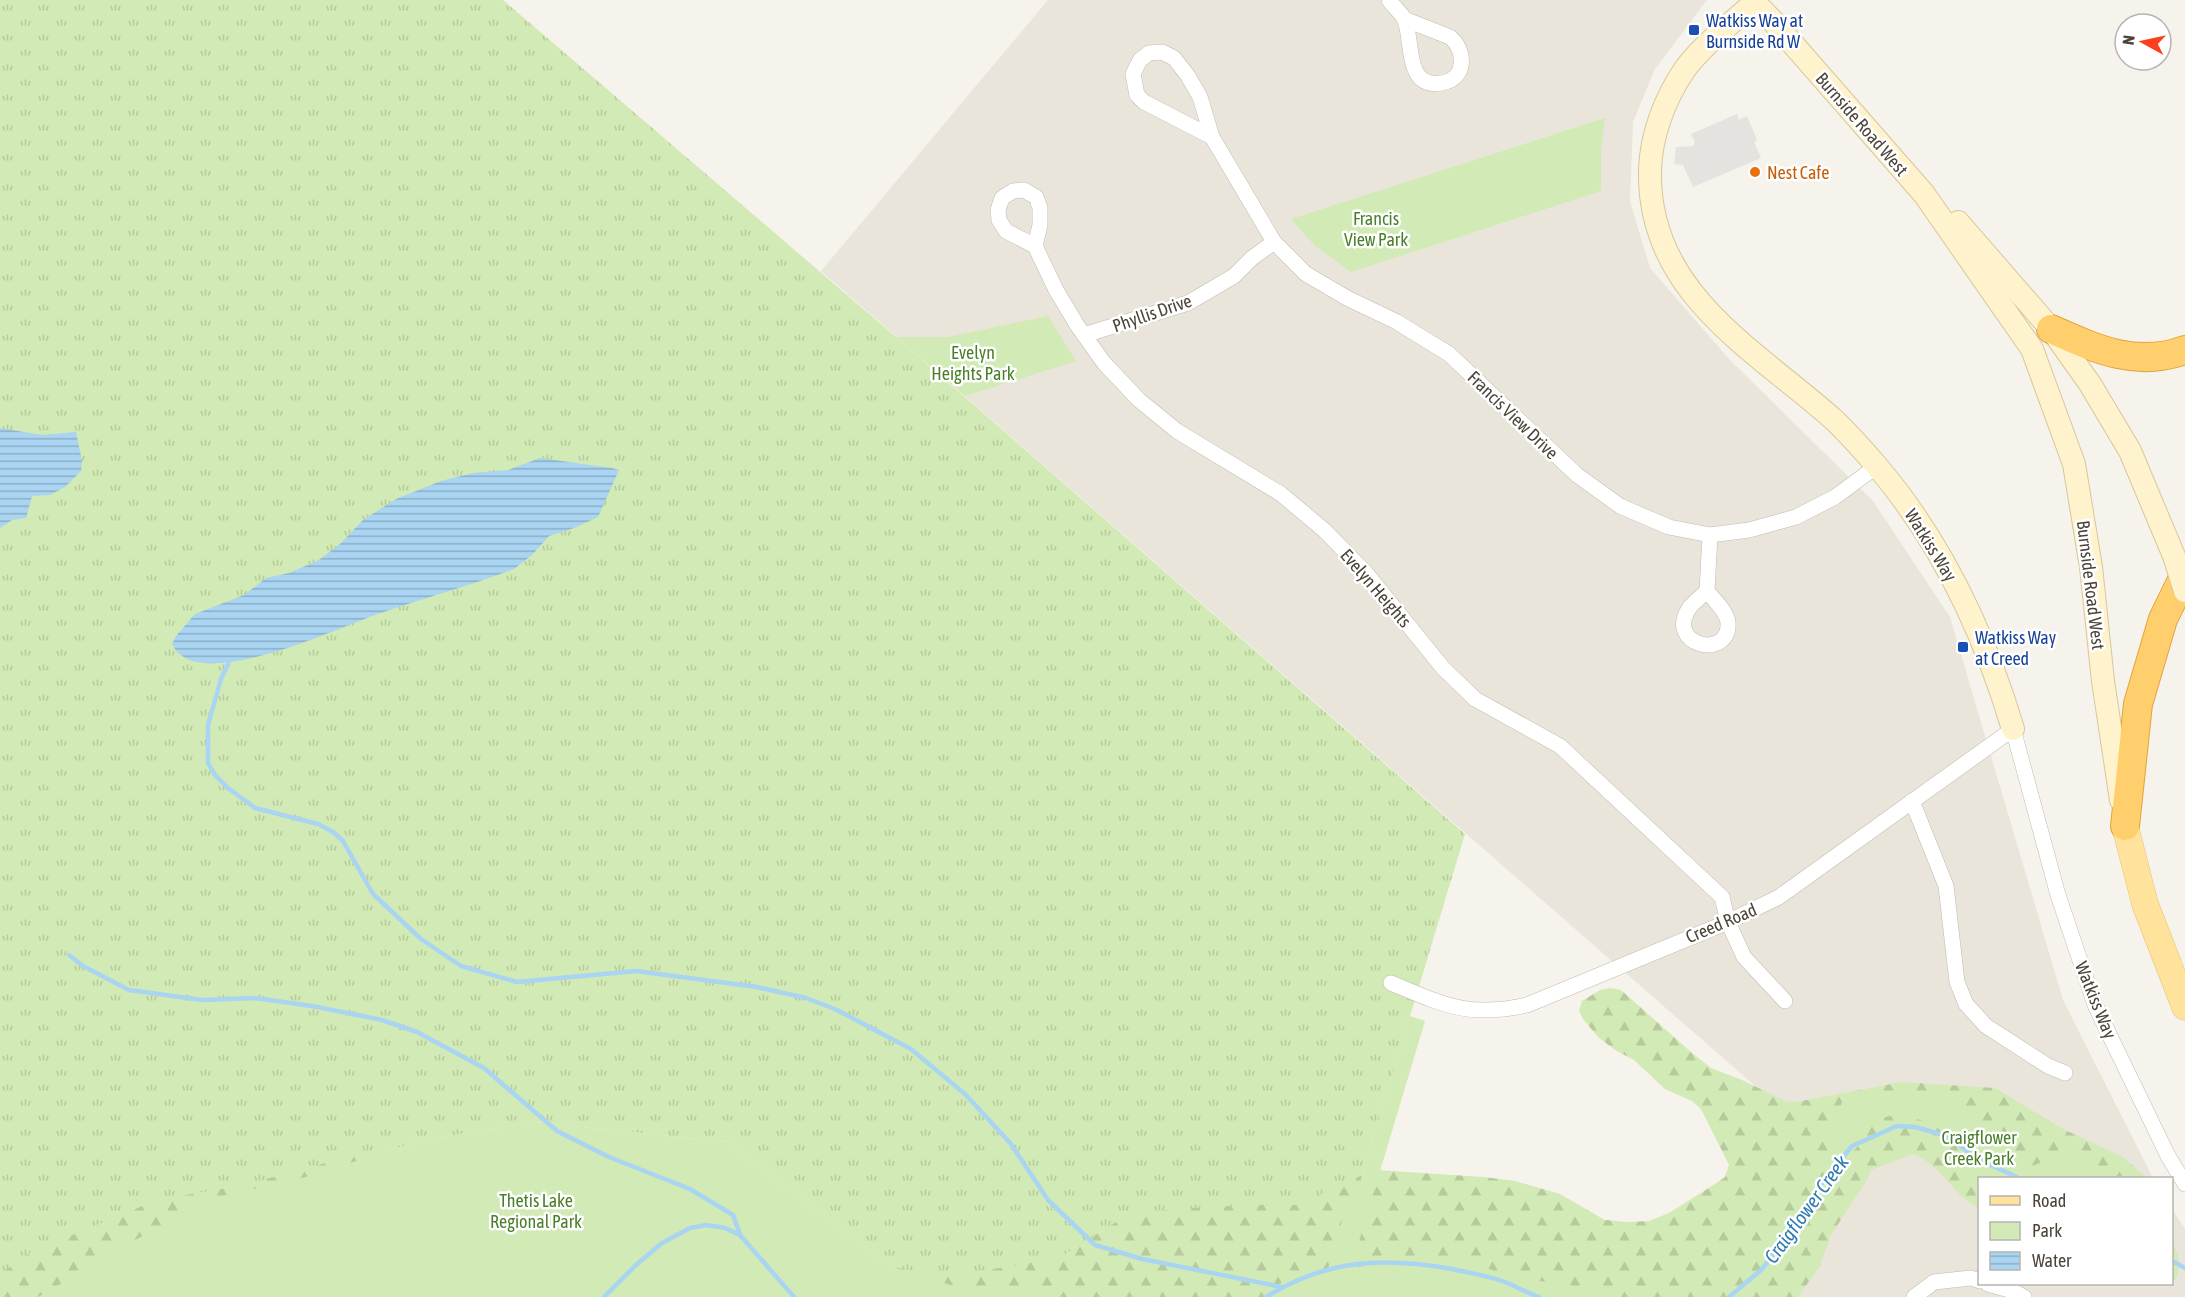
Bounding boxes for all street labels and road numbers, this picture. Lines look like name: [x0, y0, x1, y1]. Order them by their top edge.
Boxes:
street label: Burnside Road West: [1811, 68, 1913, 180]
street label: Phyllis Drive: [1110, 290, 1194, 336]
street label: Francis View Drive: [1463, 367, 1563, 463]
street label: Watkiss Way: [1901, 505, 1961, 585]
street label: Burnside Road West: [2073, 519, 2109, 651]
street label: Evelyn Heights: [1336, 544, 1416, 632]
street label: Creed Road: [1682, 899, 1760, 947]
street label: Watkiss Way: [2071, 958, 2121, 1042]

